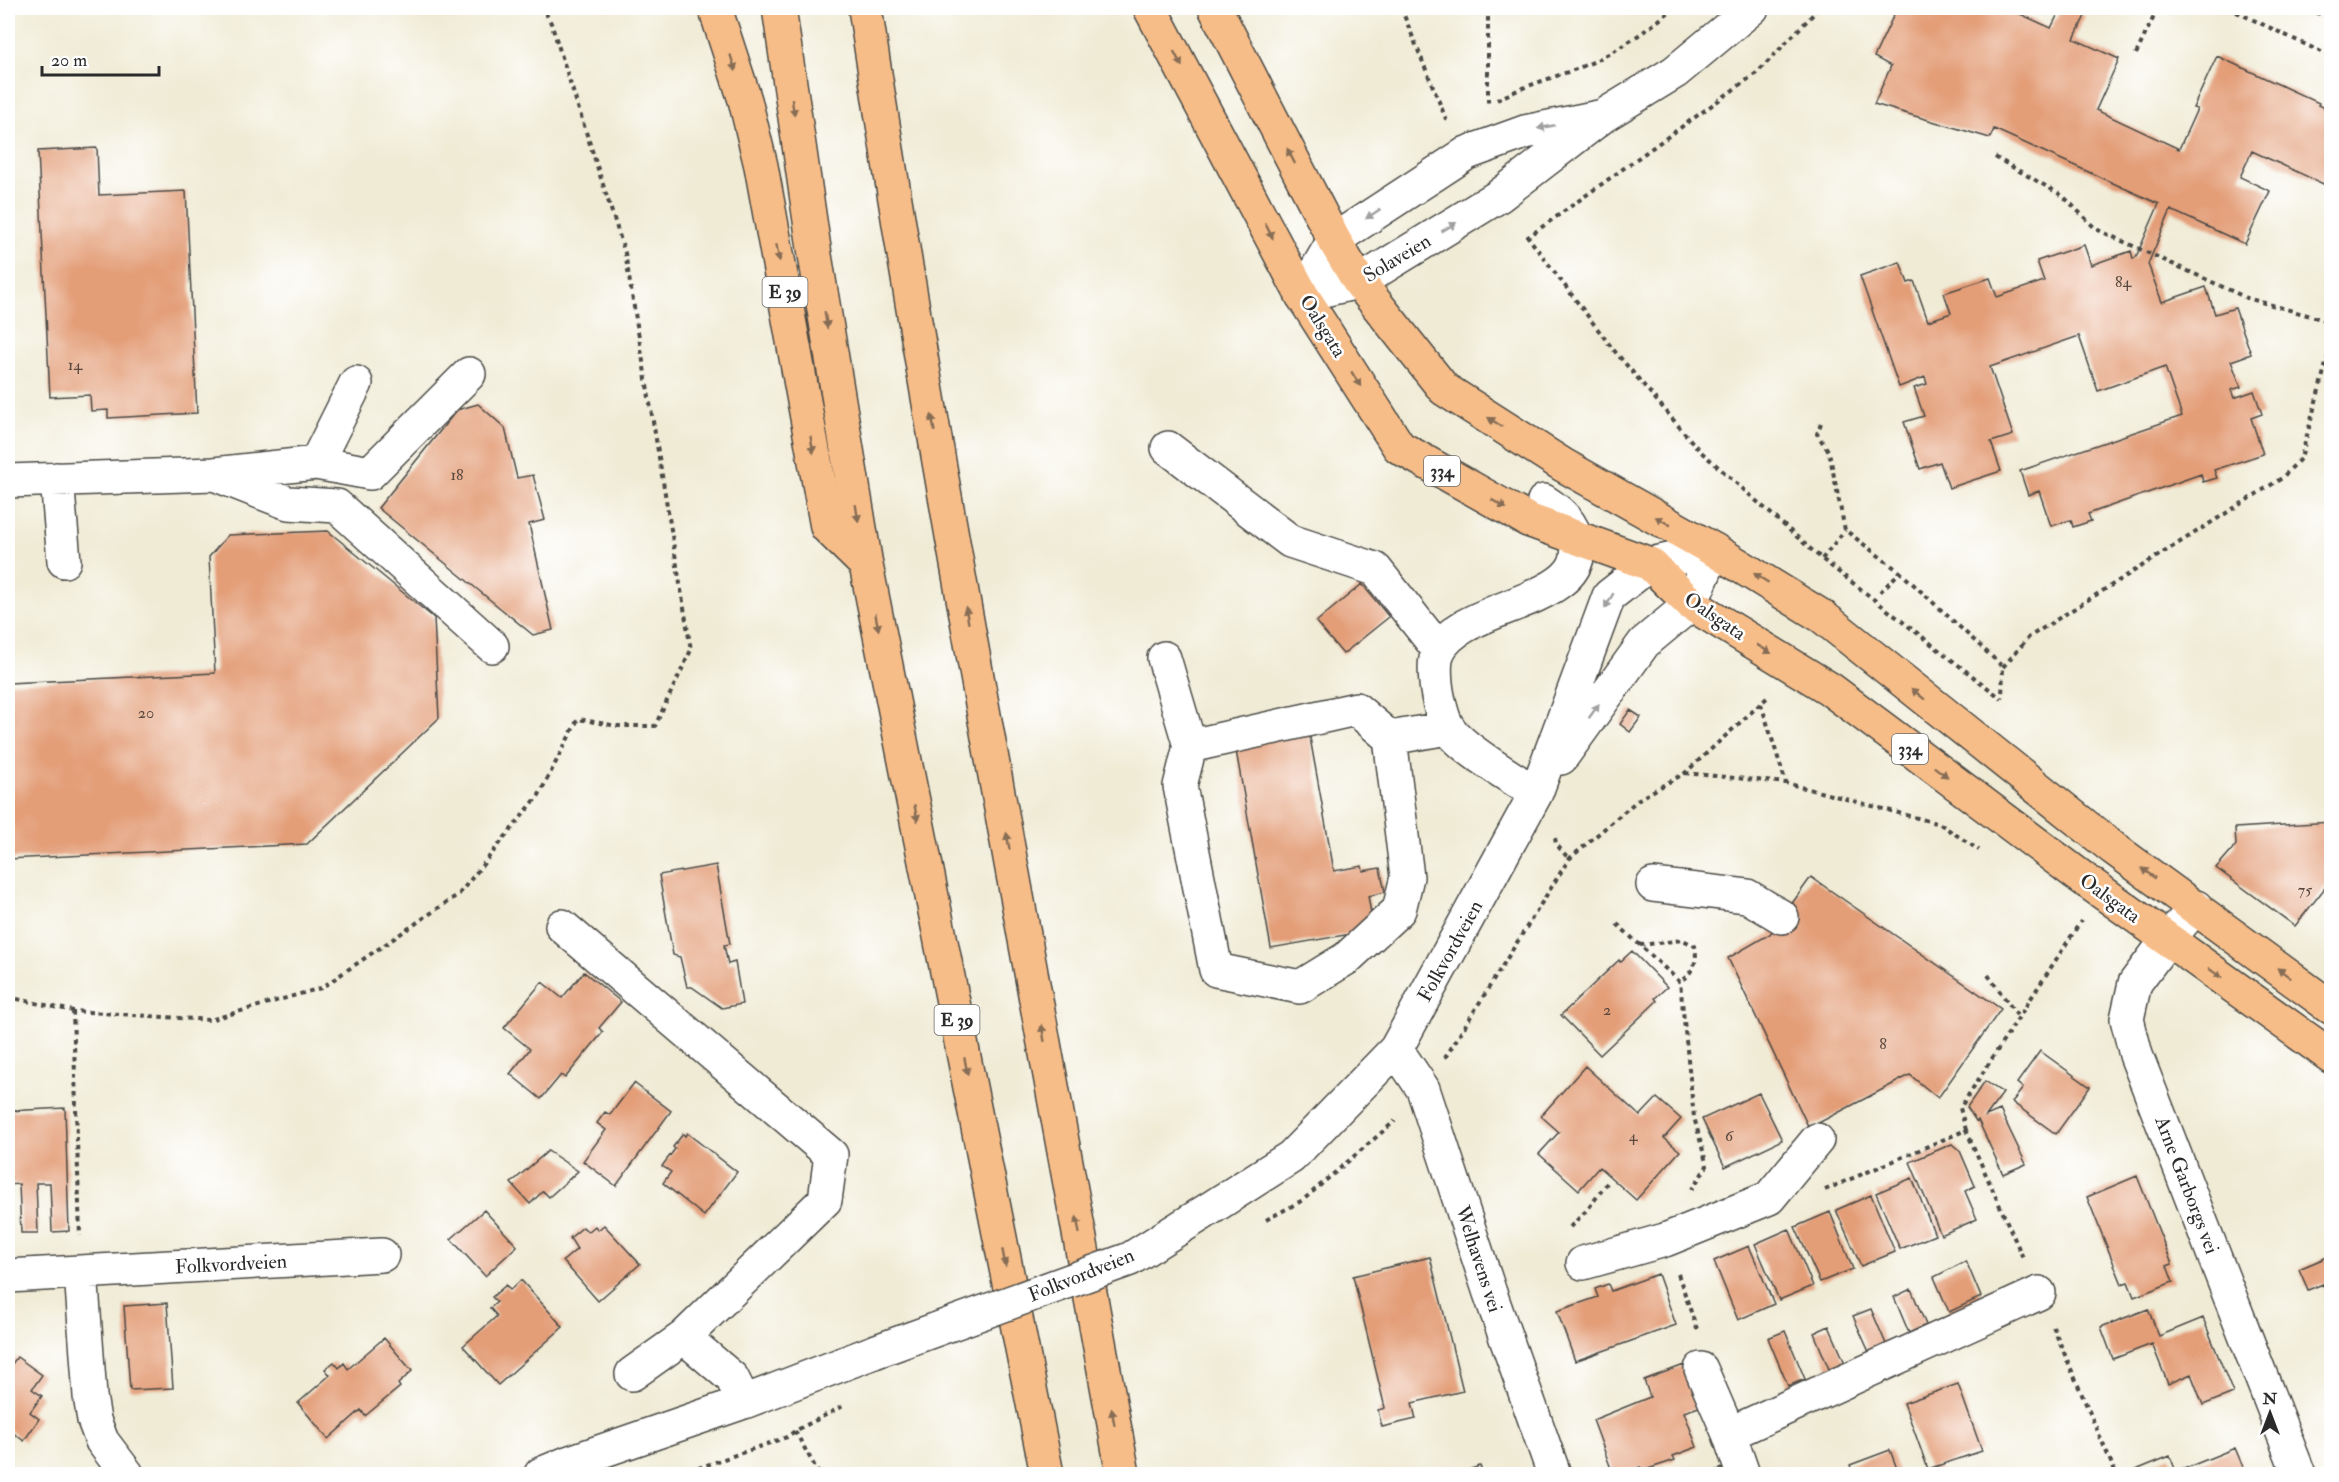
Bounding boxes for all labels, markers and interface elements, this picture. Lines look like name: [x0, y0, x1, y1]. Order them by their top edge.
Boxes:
scale bar: [42, 39, 159, 77]
text: 20 m: [51, 49, 87, 72]
one-way arrow: [1173, 51, 1183, 68]
one-way arrow: [729, 54, 739, 72]
one-way arrow: [789, 98, 798, 117]
one-way arrow: [1537, 123, 1555, 133]
one-way arrow: [1286, 147, 1296, 164]
one-way arrow: [1366, 208, 1382, 220]
one-way arrow: [1441, 221, 1457, 232]
one-way arrow: [1265, 223, 1274, 240]
street label: Solaveien: [1359, 228, 1435, 288]
one-way arrow: [774, 243, 783, 262]
house number: 84: [2115, 272, 2132, 292]
road number: E 39: [762, 277, 808, 307]
street label: Oalsgata: [1294, 290, 1352, 363]
one-way arrow: [821, 311, 830, 330]
house number: 14: [68, 355, 84, 375]
one-way arrow: [1351, 371, 1362, 388]
one-way arrow: [928, 413, 937, 432]
one-way arrow: [1487, 416, 1504, 427]
one-way arrow: [808, 435, 817, 454]
road number: 334: [1424, 456, 1460, 486]
house number: 18: [450, 465, 464, 485]
one-way arrow: [1491, 499, 1508, 509]
one-way arrow: [853, 504, 862, 523]
one-way arrow: [1654, 516, 1671, 526]
one-way arrow: [1753, 573, 1769, 584]
street label: Oalsgata: [1679, 586, 1751, 646]
one-way arrow: [1604, 593, 1614, 610]
one-way arrow: [962, 605, 971, 624]
one-way arrow: [873, 613, 882, 632]
one-way arrow: [1756, 643, 1772, 654]
one-way arrow: [1910, 687, 1926, 700]
house number: 20: [138, 703, 154, 723]
one-way arrow: [1588, 704, 1600, 719]
road number: 334: [1892, 734, 1928, 764]
one-way arrow: [1933, 766, 1949, 779]
one-way arrow: [911, 804, 921, 823]
one-way arrow: [1003, 832, 1012, 851]
one-way arrow: [2141, 867, 2157, 879]
street label: Oalsgata: [2075, 868, 2146, 929]
house number: 75: [2298, 880, 2312, 900]
street label: Folkvordveien: [1412, 896, 1488, 1006]
one-way arrow: [2207, 967, 2222, 979]
one-way arrow: [2277, 967, 2293, 979]
house number: 2: [1603, 1000, 1611, 1020]
road number: E 39: [934, 1005, 980, 1035]
one-way arrow: [1038, 1024, 1047, 1043]
house number: 8: [1879, 1034, 1887, 1054]
one-way arrow: [962, 1057, 971, 1076]
street label: Arne Garborgs vei: [2149, 1112, 2225, 1257]
house number: 4: [1629, 1126, 1639, 1146]
house number: 6: [1725, 1126, 1734, 1146]
street label: Welhavens vei: [1450, 1202, 1508, 1316]
one-way arrow: [1073, 1215, 1082, 1234]
street label: Folkvordveien: [1024, 1242, 1138, 1308]
one-way arrow: [1000, 1248, 1009, 1267]
street label: Folkvordveien: [174, 1249, 288, 1279]
north arrow: [2240, 1383, 2300, 1443]
text: N: [2262, 1389, 2278, 1409]
one-way arrow: [1108, 1407, 1117, 1426]

